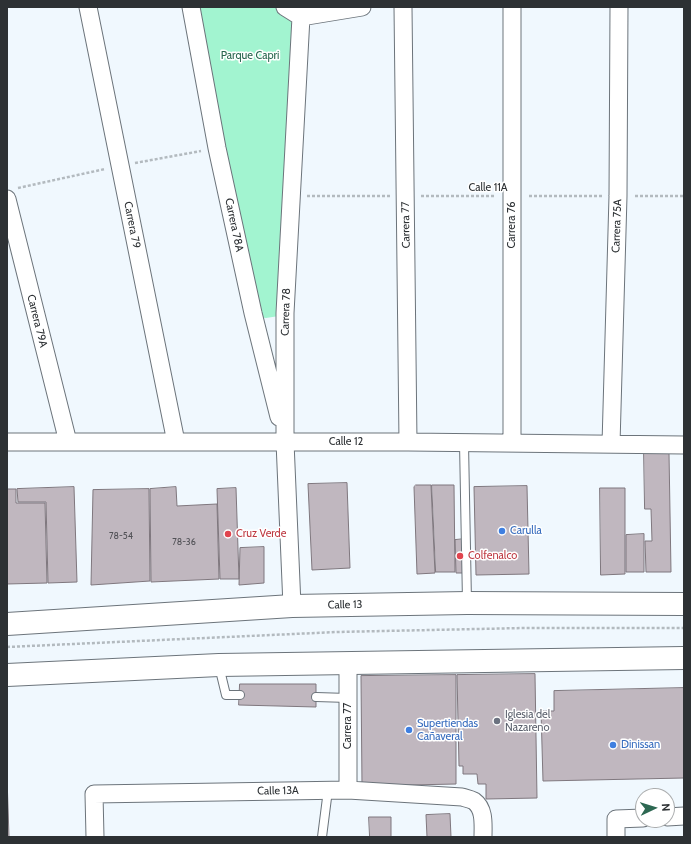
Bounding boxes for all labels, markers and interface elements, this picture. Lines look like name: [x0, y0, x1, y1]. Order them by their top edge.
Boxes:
park label: Parque Capri: [221, 49, 279, 63]
street label: Calle 11A: [468, 181, 508, 195]
street label: Carrera 78A: [222, 197, 246, 253]
street label: Carrera 75A: [609, 199, 625, 253]
street label: Carrera 79: [121, 200, 143, 250]
street label: Carrera 76: [505, 201, 519, 249]
street label: Carrera 77: [399, 202, 413, 248]
street label: Carrera 78: [279, 288, 293, 336]
street label: Carrera 79A: [24, 293, 50, 349]
street label: Calle 12: [329, 435, 363, 449]
place label: Carulla: [510, 524, 542, 538]
marker: Carulla: [497, 526, 507, 536]
place label: Cruz Verde: [236, 527, 286, 541]
marker: Cruz Verde: [223, 529, 233, 539]
house number: 78-54: [109, 531, 133, 541]
house number: 78-36: [172, 537, 196, 547]
place label: Colfenalco: [468, 549, 517, 563]
marker: Colfenalco: [455, 551, 465, 561]
street label: Calle 13: [327, 598, 363, 612]
street label: Carrera 77: [341, 703, 355, 749]
place label: Iglesia del Nazareno: [505, 708, 550, 734]
marker: Iglesia del Nazareno: [492, 716, 502, 726]
place label: Supertiendas Cañaveral: [417, 717, 478, 743]
marker: Supertiendas Cañaveral: [404, 725, 414, 735]
place label: Dinissan: [621, 738, 660, 752]
marker: Dinissan: [608, 740, 618, 750]
street label: Calle 13A: [257, 784, 299, 798]
north arrow: [635, 788, 675, 828]
text: N: [659, 803, 673, 812]

